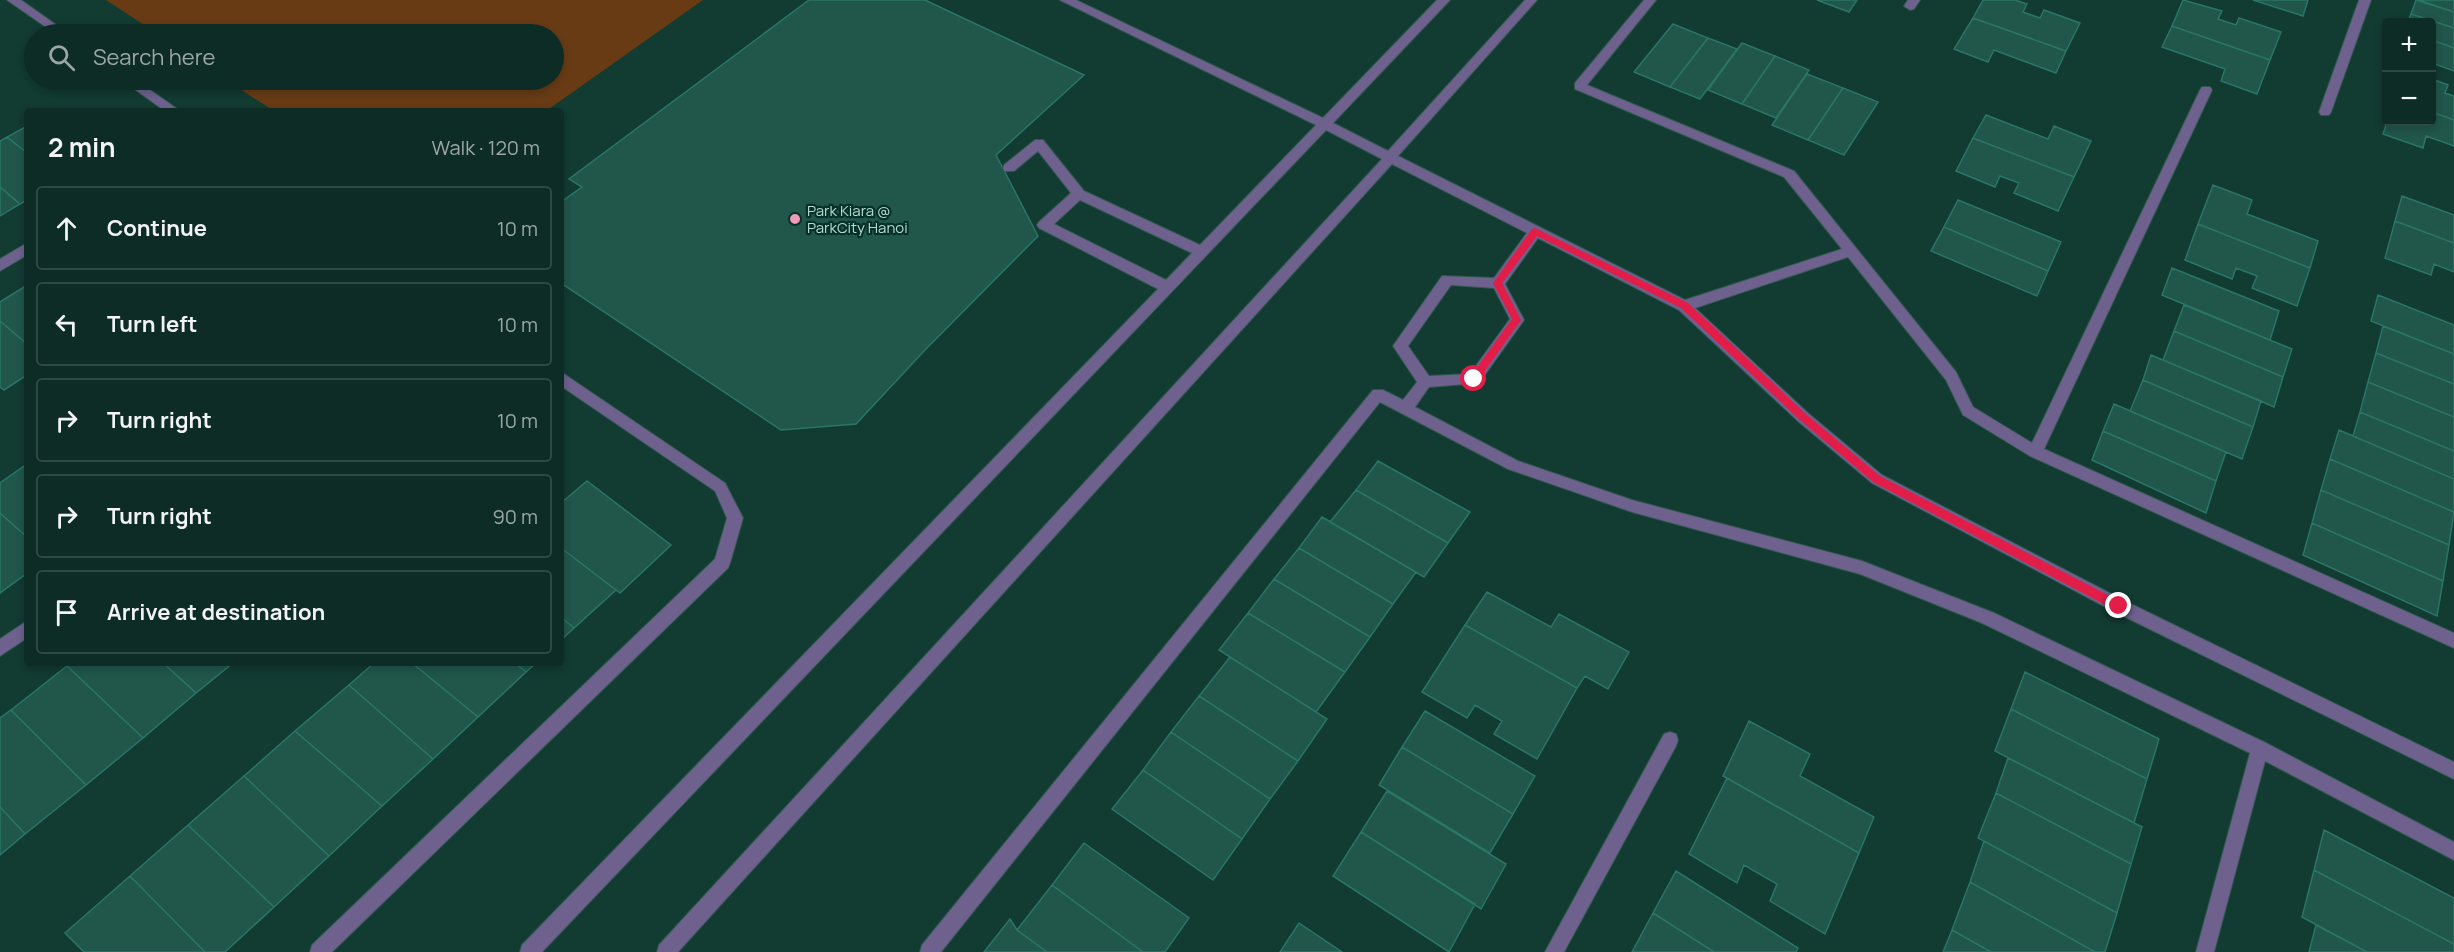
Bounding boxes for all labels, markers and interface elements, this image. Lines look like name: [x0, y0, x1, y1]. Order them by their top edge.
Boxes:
map controls: [2382, 18, 2436, 126]
button: +: [2382, 18, 2436, 72]
search box: [24, 24, 564, 90]
icon: search: [45, 41, 78, 74]
text: Search here: [93, 42, 215, 72]
button: −: [2382, 72, 2436, 126]
text: 2 min: [48, 129, 116, 165]
text: Walk · 120 m: [432, 134, 540, 161]
place label: Park Kiara @ ParkCity Hanoi: [807, 200, 908, 238]
icon: ahead: [50, 212, 83, 245]
marker: Park Kiara @ ParkCity Hanoi: [788, 212, 802, 226]
text: Continue: [107, 213, 207, 243]
text: 10 m: [497, 215, 538, 242]
icon: left: [50, 308, 83, 341]
text: Turn left: [107, 309, 197, 339]
text: 10 m: [497, 311, 538, 338]
route start: [1460, 365, 1486, 391]
icon: right: [50, 404, 83, 437]
text: Turn right: [107, 405, 212, 435]
text: 10 m: [497, 407, 538, 434]
icon: right: [50, 500, 83, 533]
text: Turn right: [107, 501, 212, 531]
text: 90 m: [492, 503, 538, 530]
route end: [2105, 592, 2131, 618]
icon: arrive: [50, 596, 83, 629]
text: Arrive at destination: [107, 597, 325, 627]

